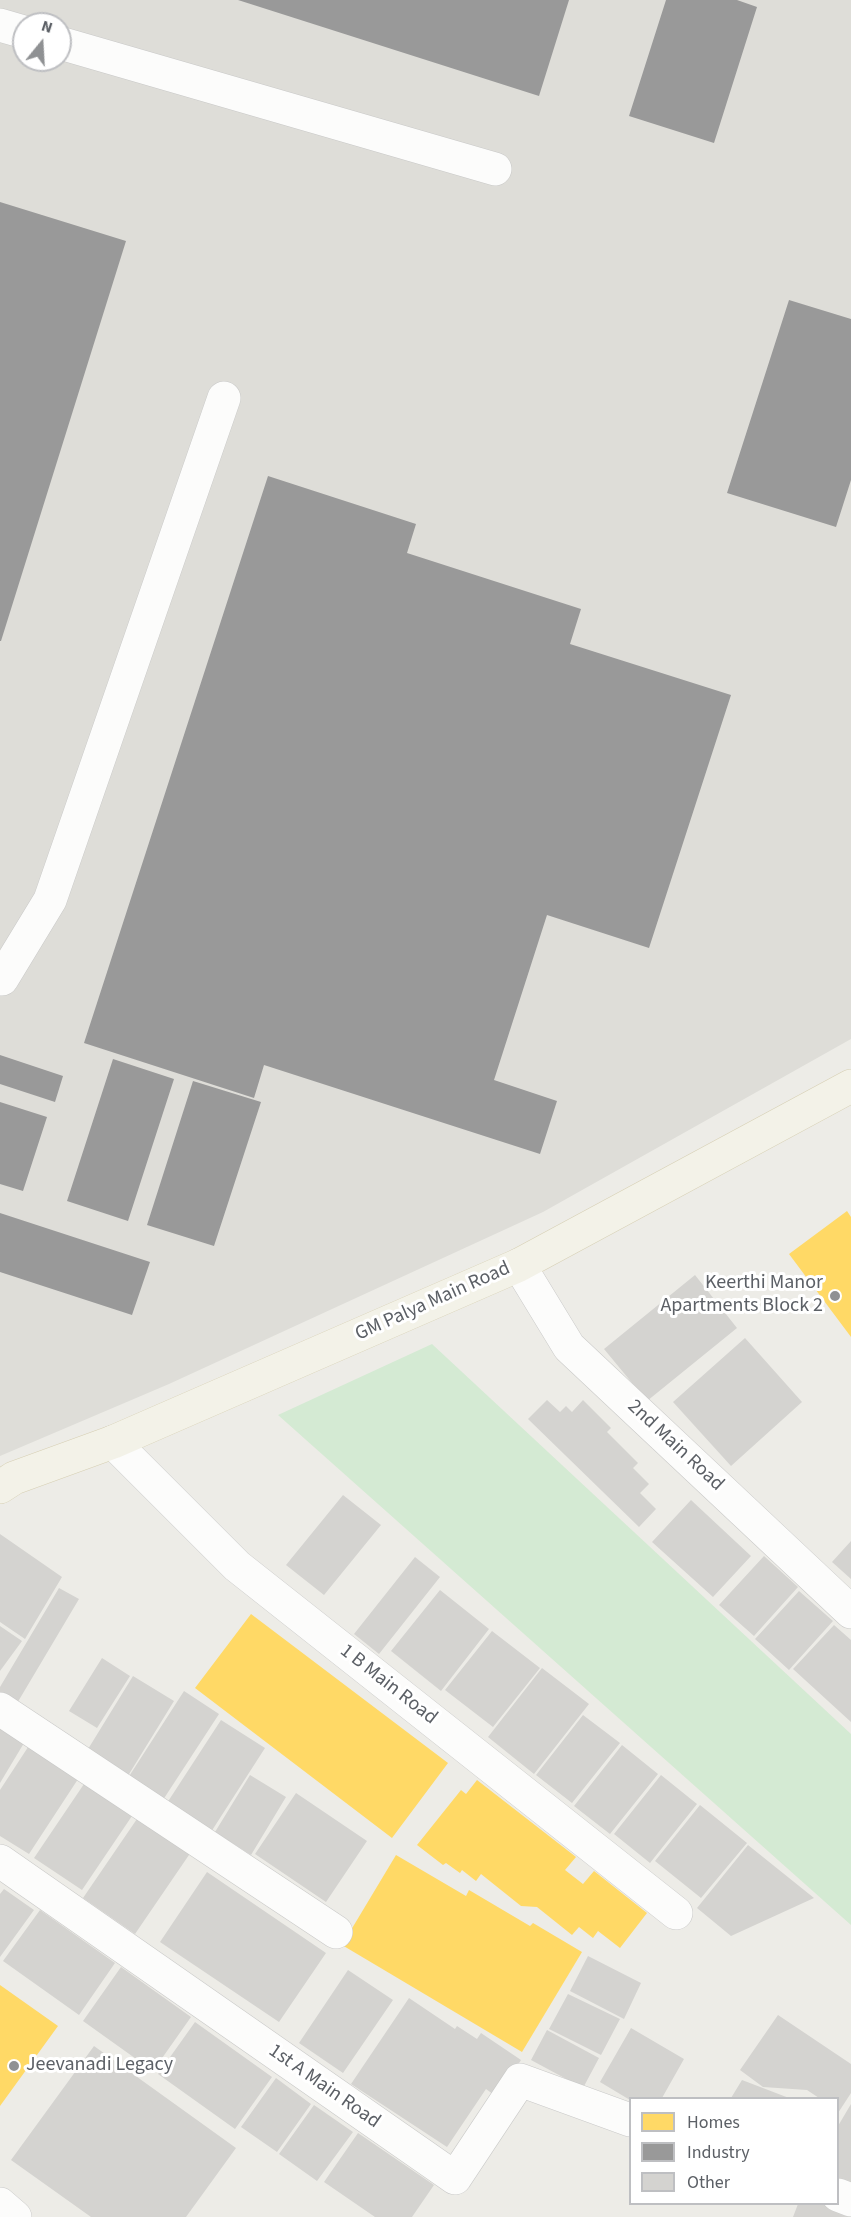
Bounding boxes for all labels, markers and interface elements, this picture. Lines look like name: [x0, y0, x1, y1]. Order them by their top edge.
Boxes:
north arrow: [12, 12, 72, 72]
text: N: [38, 15, 55, 39]
street label: GM Palya Main Road: [352, 1257, 514, 1347]
place label: Keerthi Manor Apartments Block 2: [660, 1272, 823, 1319]
marker: Keerthi Manor Apartments Block 2: [828, 1289, 842, 1303]
street label: 2nd Main Road: [622, 1395, 728, 1497]
street label: 1 B Main Road: [334, 1639, 442, 1731]
street label: 1st A Main Road: [263, 2040, 385, 2134]
place label: Jeevanadi Legacy: [26, 2054, 173, 2078]
marker: Jeevanadi Legacy: [7, 2059, 21, 2073]
legend: [629, 2097, 839, 2205]
text: Homes: [687, 2110, 740, 2135]
text: Industry: [687, 2140, 750, 2165]
text: Other: [687, 2170, 730, 2195]

